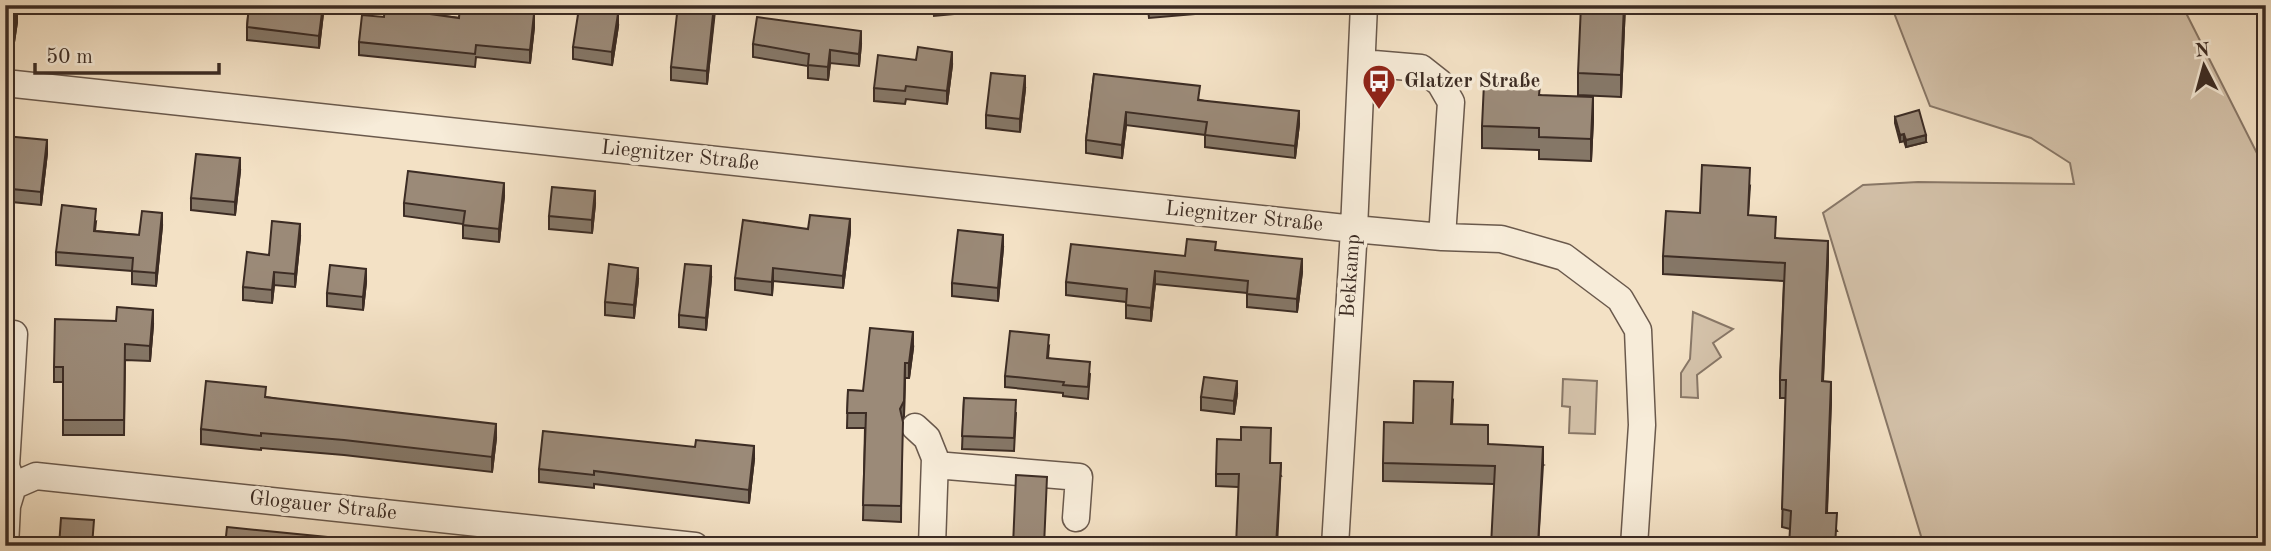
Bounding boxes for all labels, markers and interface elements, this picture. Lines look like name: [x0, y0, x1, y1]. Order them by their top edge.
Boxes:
scale bar: [35, 32, 219, 76]
north arrow: [2170, 32, 2240, 102]
text: N: [2194, 41, 2211, 62]
text: 50 m: [46, 47, 93, 68]
bus stop icon: Glatzer Straße: [1360, 62, 1398, 111]
place label: Glatzer Straße: [1404, 71, 1541, 92]
street label: Liegnitzer Straße: [600, 137, 760, 175]
street label: Liegnitzer Straße: [1164, 198, 1324, 236]
street label: Bekkamp: [1338, 233, 1364, 319]
street label: Glogauer Straße: [248, 488, 398, 524]

